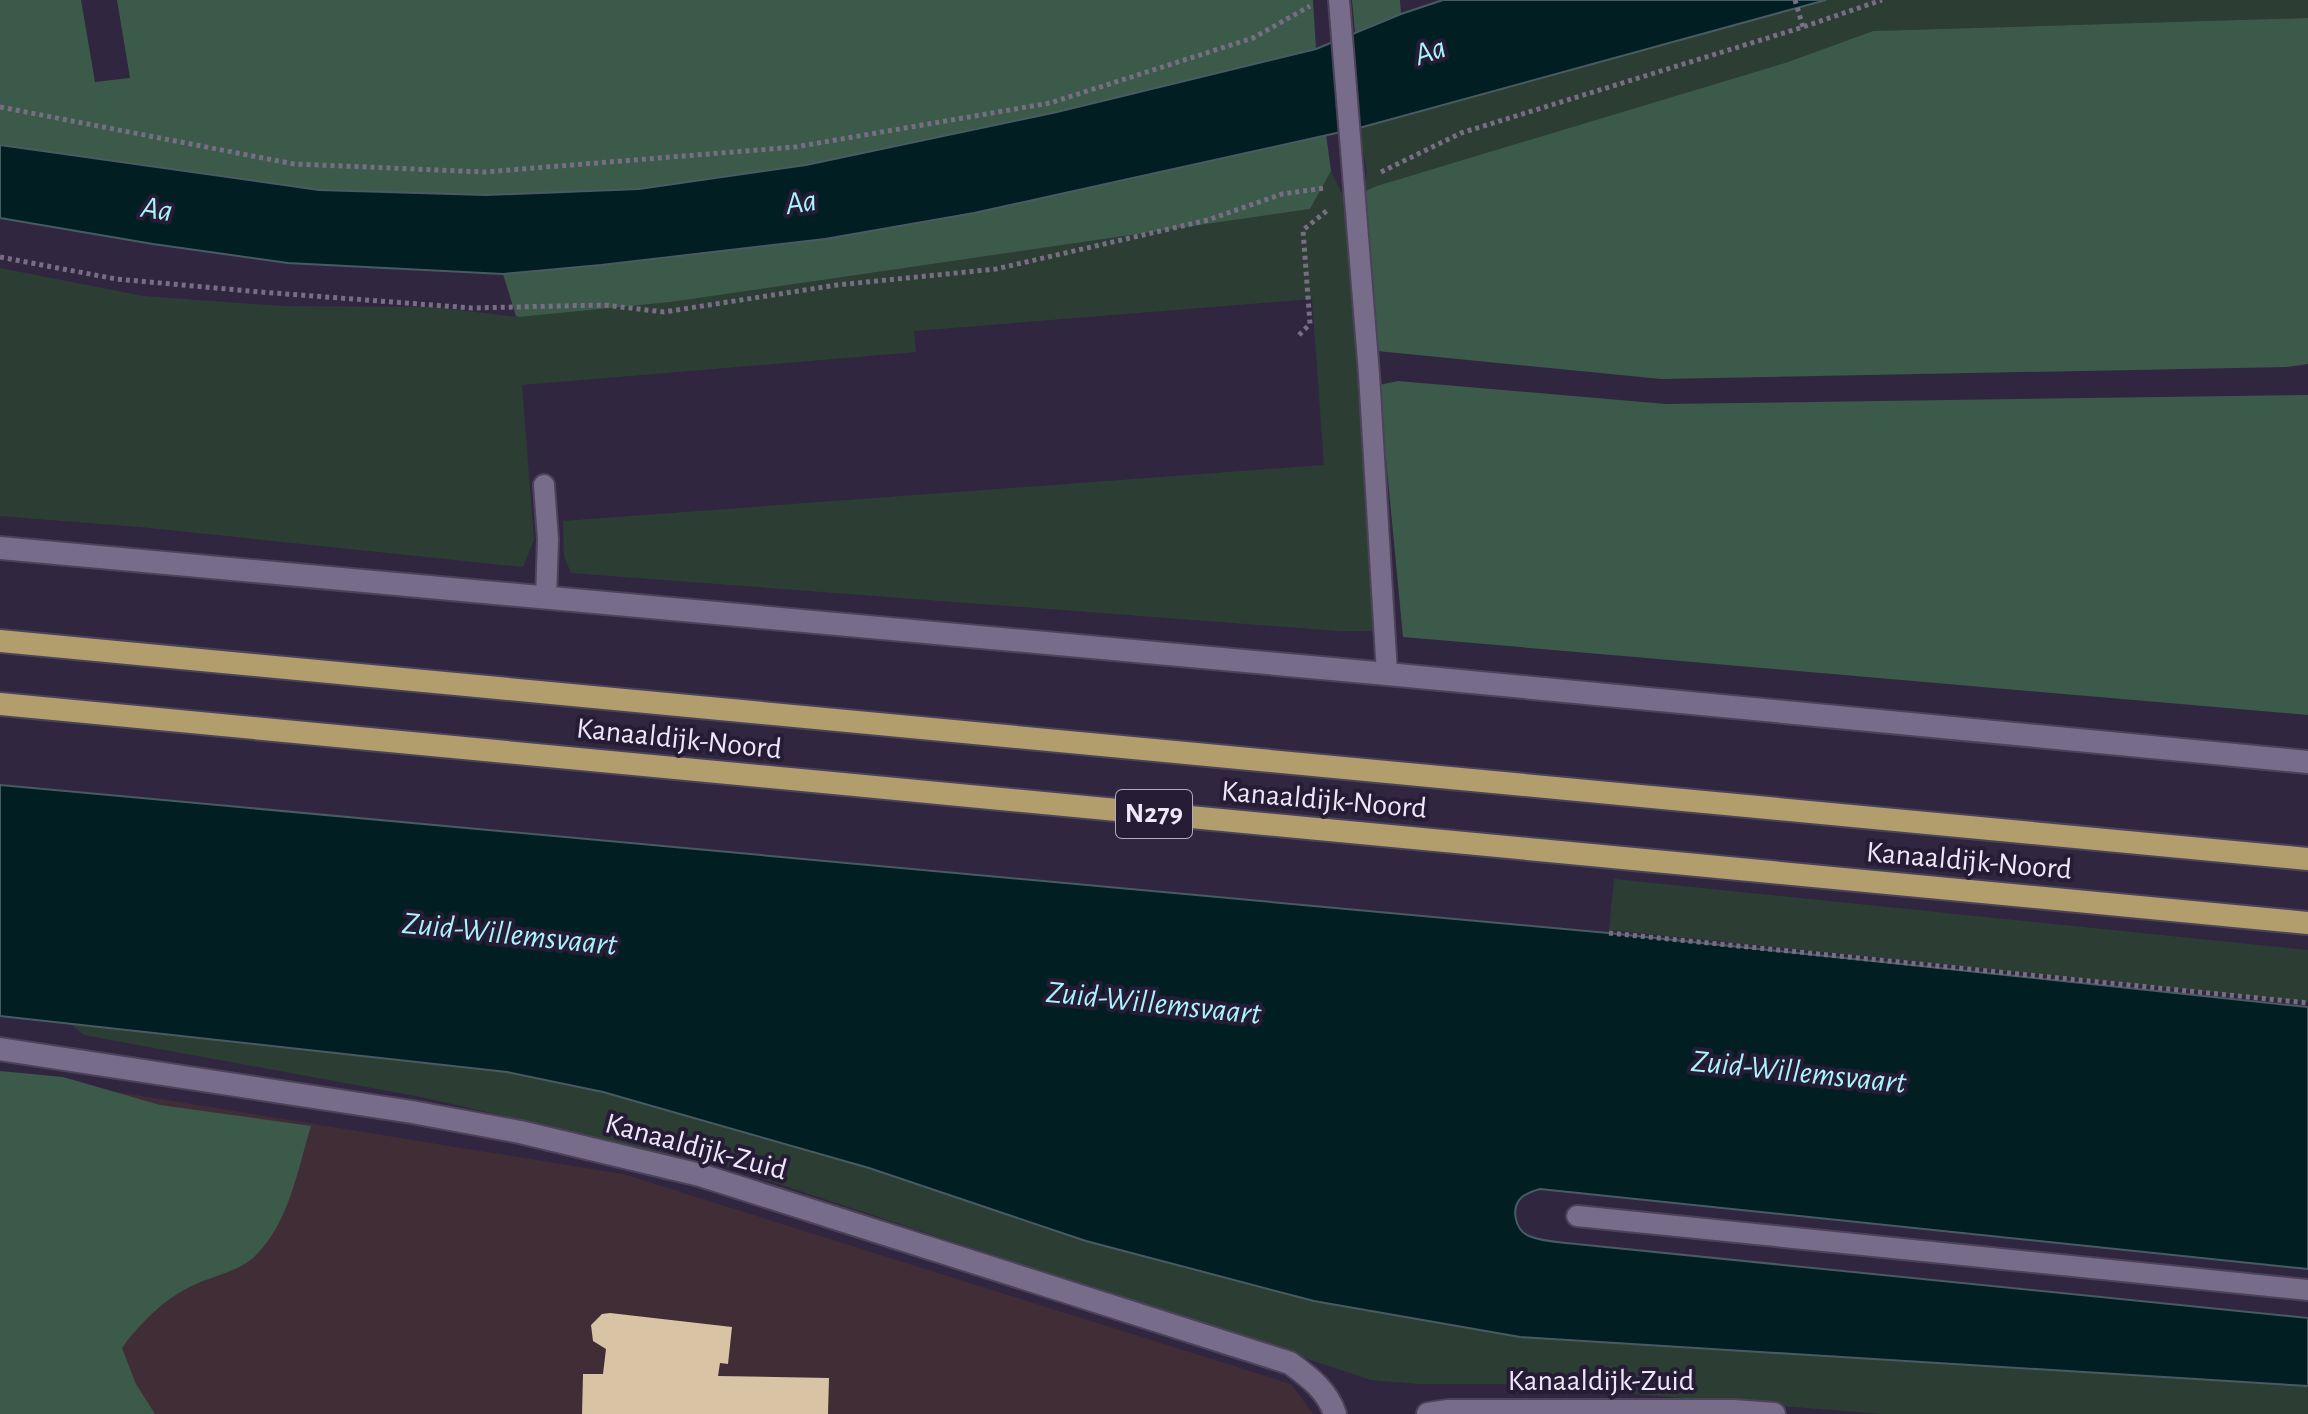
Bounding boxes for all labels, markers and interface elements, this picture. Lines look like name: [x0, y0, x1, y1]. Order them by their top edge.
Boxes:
water label: Aa: [1409, 31, 1450, 72]
water label: Aa: [782, 184, 819, 220]
water label: Aa: [138, 191, 175, 227]
street label: Kanaaldijk-Noord: [575, 713, 783, 765]
street label: Kanaaldijk-Noord: [1220, 776, 1428, 824]
road number: N279: [1116, 790, 1192, 838]
street label: Kanaaldijk-Noord: [1865, 837, 2073, 885]
water label: Zuid-Willemsvaart: [401, 907, 619, 961]
water label: Zuid-Willemsvaart: [1045, 976, 1263, 1030]
water label: Zuid-Willemsvaart: [1690, 1045, 1908, 1099]
street label: Kanaaldijk-Zuid: [602, 1108, 790, 1186]
street label: Kanaaldijk-Zuid: [1508, 1366, 1694, 1396]

